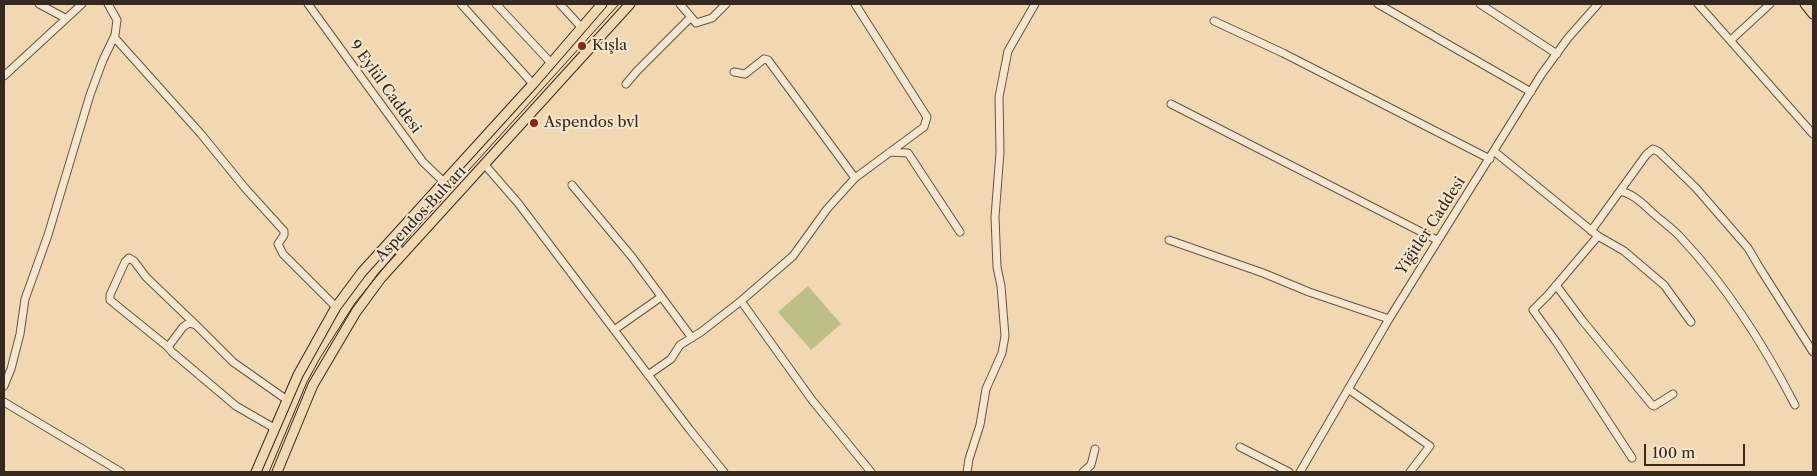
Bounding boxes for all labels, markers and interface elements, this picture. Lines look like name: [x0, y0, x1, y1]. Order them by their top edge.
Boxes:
street label: 9 Eylül Caddesi: [345, 37, 425, 137]
place label: Kışla: [592, 37, 627, 55]
marker: Kışla: [576, 40, 588, 52]
place label: Aspendos bvl: [544, 114, 639, 132]
marker: Aspendos bvl: [528, 117, 540, 129]
street label: Aspendos Bulvarı: [372, 162, 470, 266]
street label: Yiğitler Caddesi: [1393, 174, 1469, 278]
scale bar: [1647, 434, 1748, 466]
text: 100 m: [1652, 443, 1695, 462]

